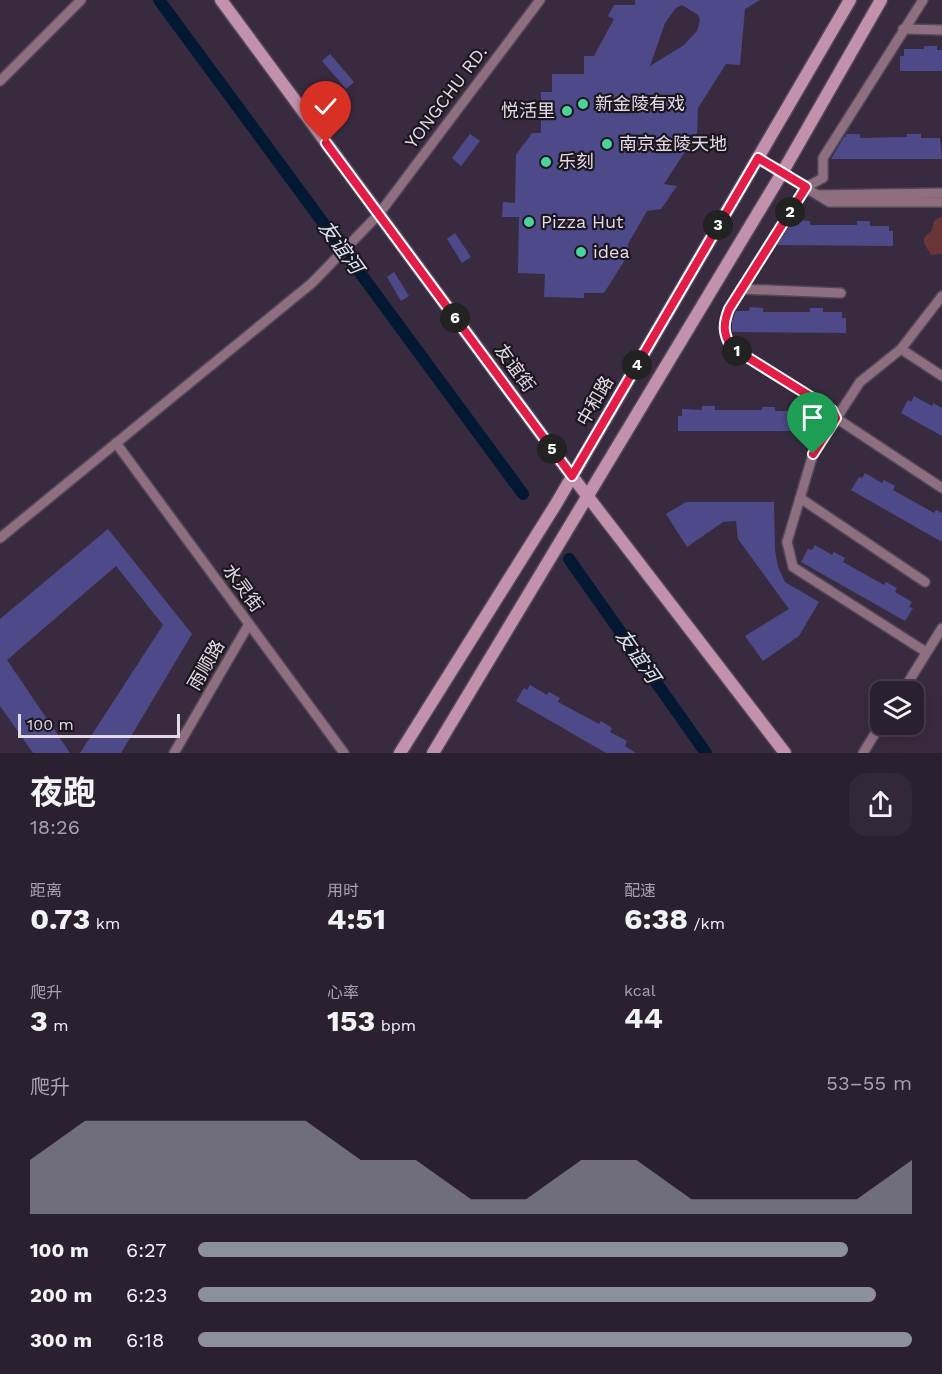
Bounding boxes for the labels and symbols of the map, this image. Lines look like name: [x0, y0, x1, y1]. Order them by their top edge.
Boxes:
street label: YONGCHU RD.: [400, 41, 491, 152]
pin: [300, 81, 351, 143]
place label: 新金陵有戏: [595, 93, 685, 114]
marker: 新金陵有戏: [576, 97, 590, 111]
place label: 悦活里: [501, 100, 555, 121]
marker: 悦活里: [560, 104, 574, 118]
place label: 南京金陵天地: [619, 133, 727, 154]
marker: 南京金陵天地: [600, 137, 614, 151]
place label: 乐刻: [558, 151, 594, 172]
marker: 乐刻: [539, 155, 553, 169]
pin: 2: [775, 197, 805, 227]
pin: 3: [703, 210, 733, 240]
place label: Pizza Hut: [541, 211, 624, 232]
marker: Pizza Hut: [522, 215, 536, 229]
water label: 友谊河: [314, 216, 371, 282]
place label: idea: [593, 241, 630, 262]
marker: idea: [574, 245, 588, 259]
pin: 6: [440, 303, 470, 333]
pin: 1: [722, 336, 752, 366]
street label: 友谊街: [491, 340, 540, 396]
pin: 4: [622, 350, 652, 380]
street label: 中和路: [572, 372, 617, 429]
pin: [787, 392, 838, 454]
pin: 5: [537, 434, 567, 464]
street label: 水灵街: [219, 560, 268, 616]
water label: 友谊河: [611, 625, 667, 691]
street label: 雨顺路: [183, 636, 228, 693]
scale bar: [18, 711, 180, 738]

